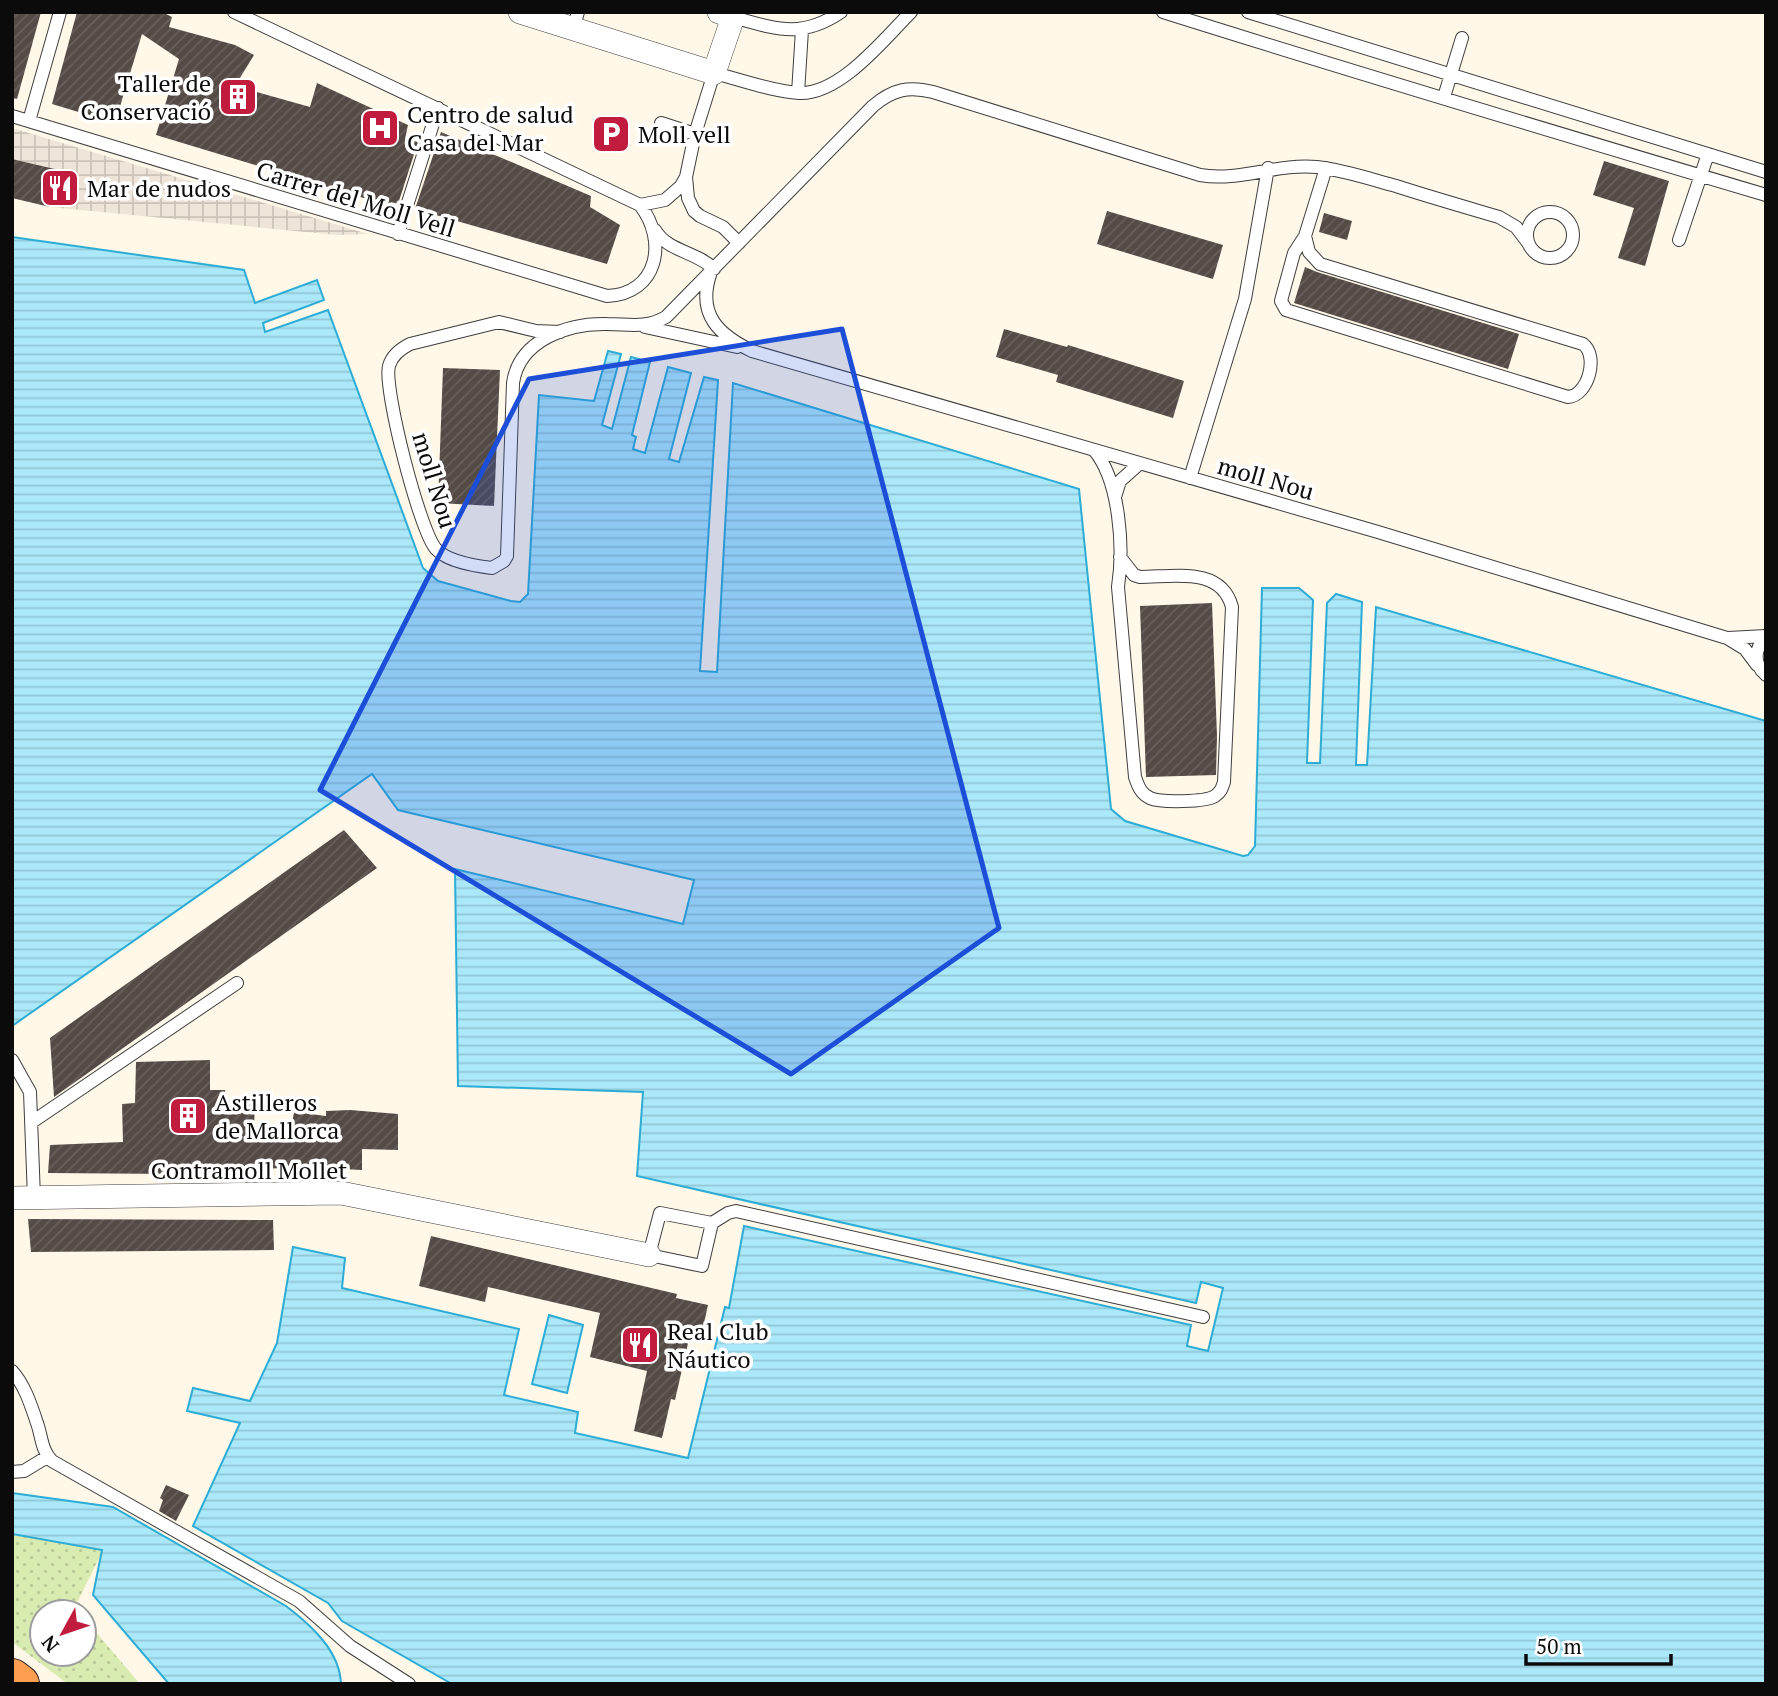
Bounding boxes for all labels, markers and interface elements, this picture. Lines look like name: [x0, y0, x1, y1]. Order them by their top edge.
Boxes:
place label: Taller de Conservació: [81, 67, 211, 127]
building icon: Taller de Conservació: [217, 76, 259, 118]
place label: Centro de salud Casa del Mar: [407, 98, 574, 158]
hospital icon: Centro de salud Casa del Mar: [359, 107, 401, 149]
parking icon: Moll vell: [590, 113, 632, 155]
place label: Moll vell: [638, 118, 731, 150]
street label: Carrer del Moll Vell: [253, 154, 459, 244]
restaurant icon: Mar de nudos: [39, 167, 81, 209]
place label: Mar de nudos: [87, 172, 231, 204]
street label: moll Nou: [405, 428, 465, 532]
street label: moll Nou: [1214, 449, 1318, 507]
place label: Astilleros de Mallorca: [215, 1086, 339, 1146]
building icon: Astilleros de Mallorca: [167, 1095, 209, 1137]
street label: Contramoll Mollet: [151, 1154, 347, 1186]
place label: Real Club Náutico: [667, 1315, 769, 1375]
restaurant icon: Real Club Náutico: [619, 1324, 661, 1366]
north arrow: [28, 1598, 98, 1668]
scale bar: [1526, 1622, 1671, 1666]
text: N: [35, 1630, 64, 1658]
text: 50 m: [1536, 1632, 1582, 1660]

